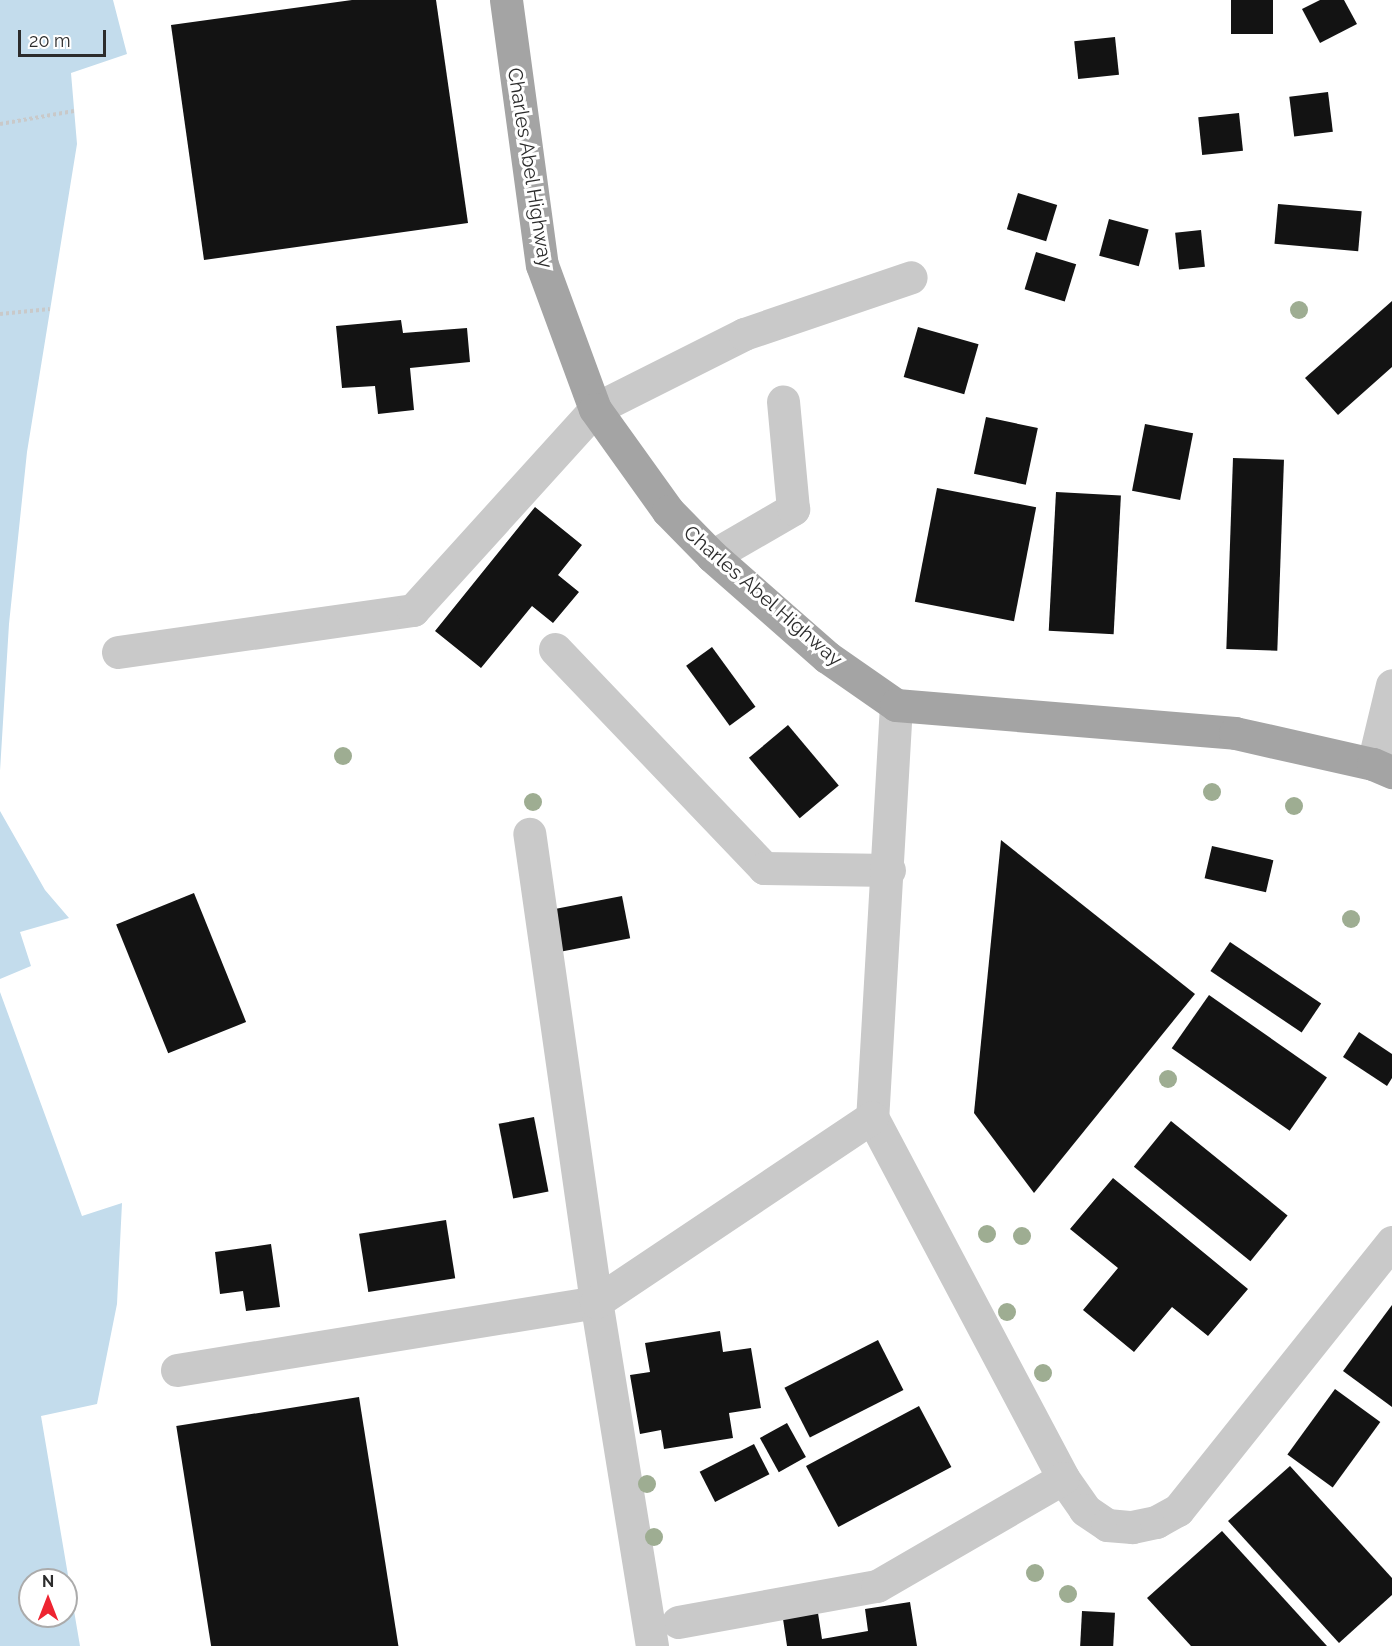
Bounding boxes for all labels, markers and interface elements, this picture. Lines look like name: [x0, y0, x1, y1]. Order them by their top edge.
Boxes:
scale bar: [21, 18, 110, 56]
text: 20 m: [29, 30, 71, 51]
street label: Charles Abel Highway: [502, 66, 558, 270]
street label: Charles Abel Highway: [678, 520, 848, 672]
north arrow: [18, 1568, 78, 1628]
text: N: [42, 1572, 54, 1591]

